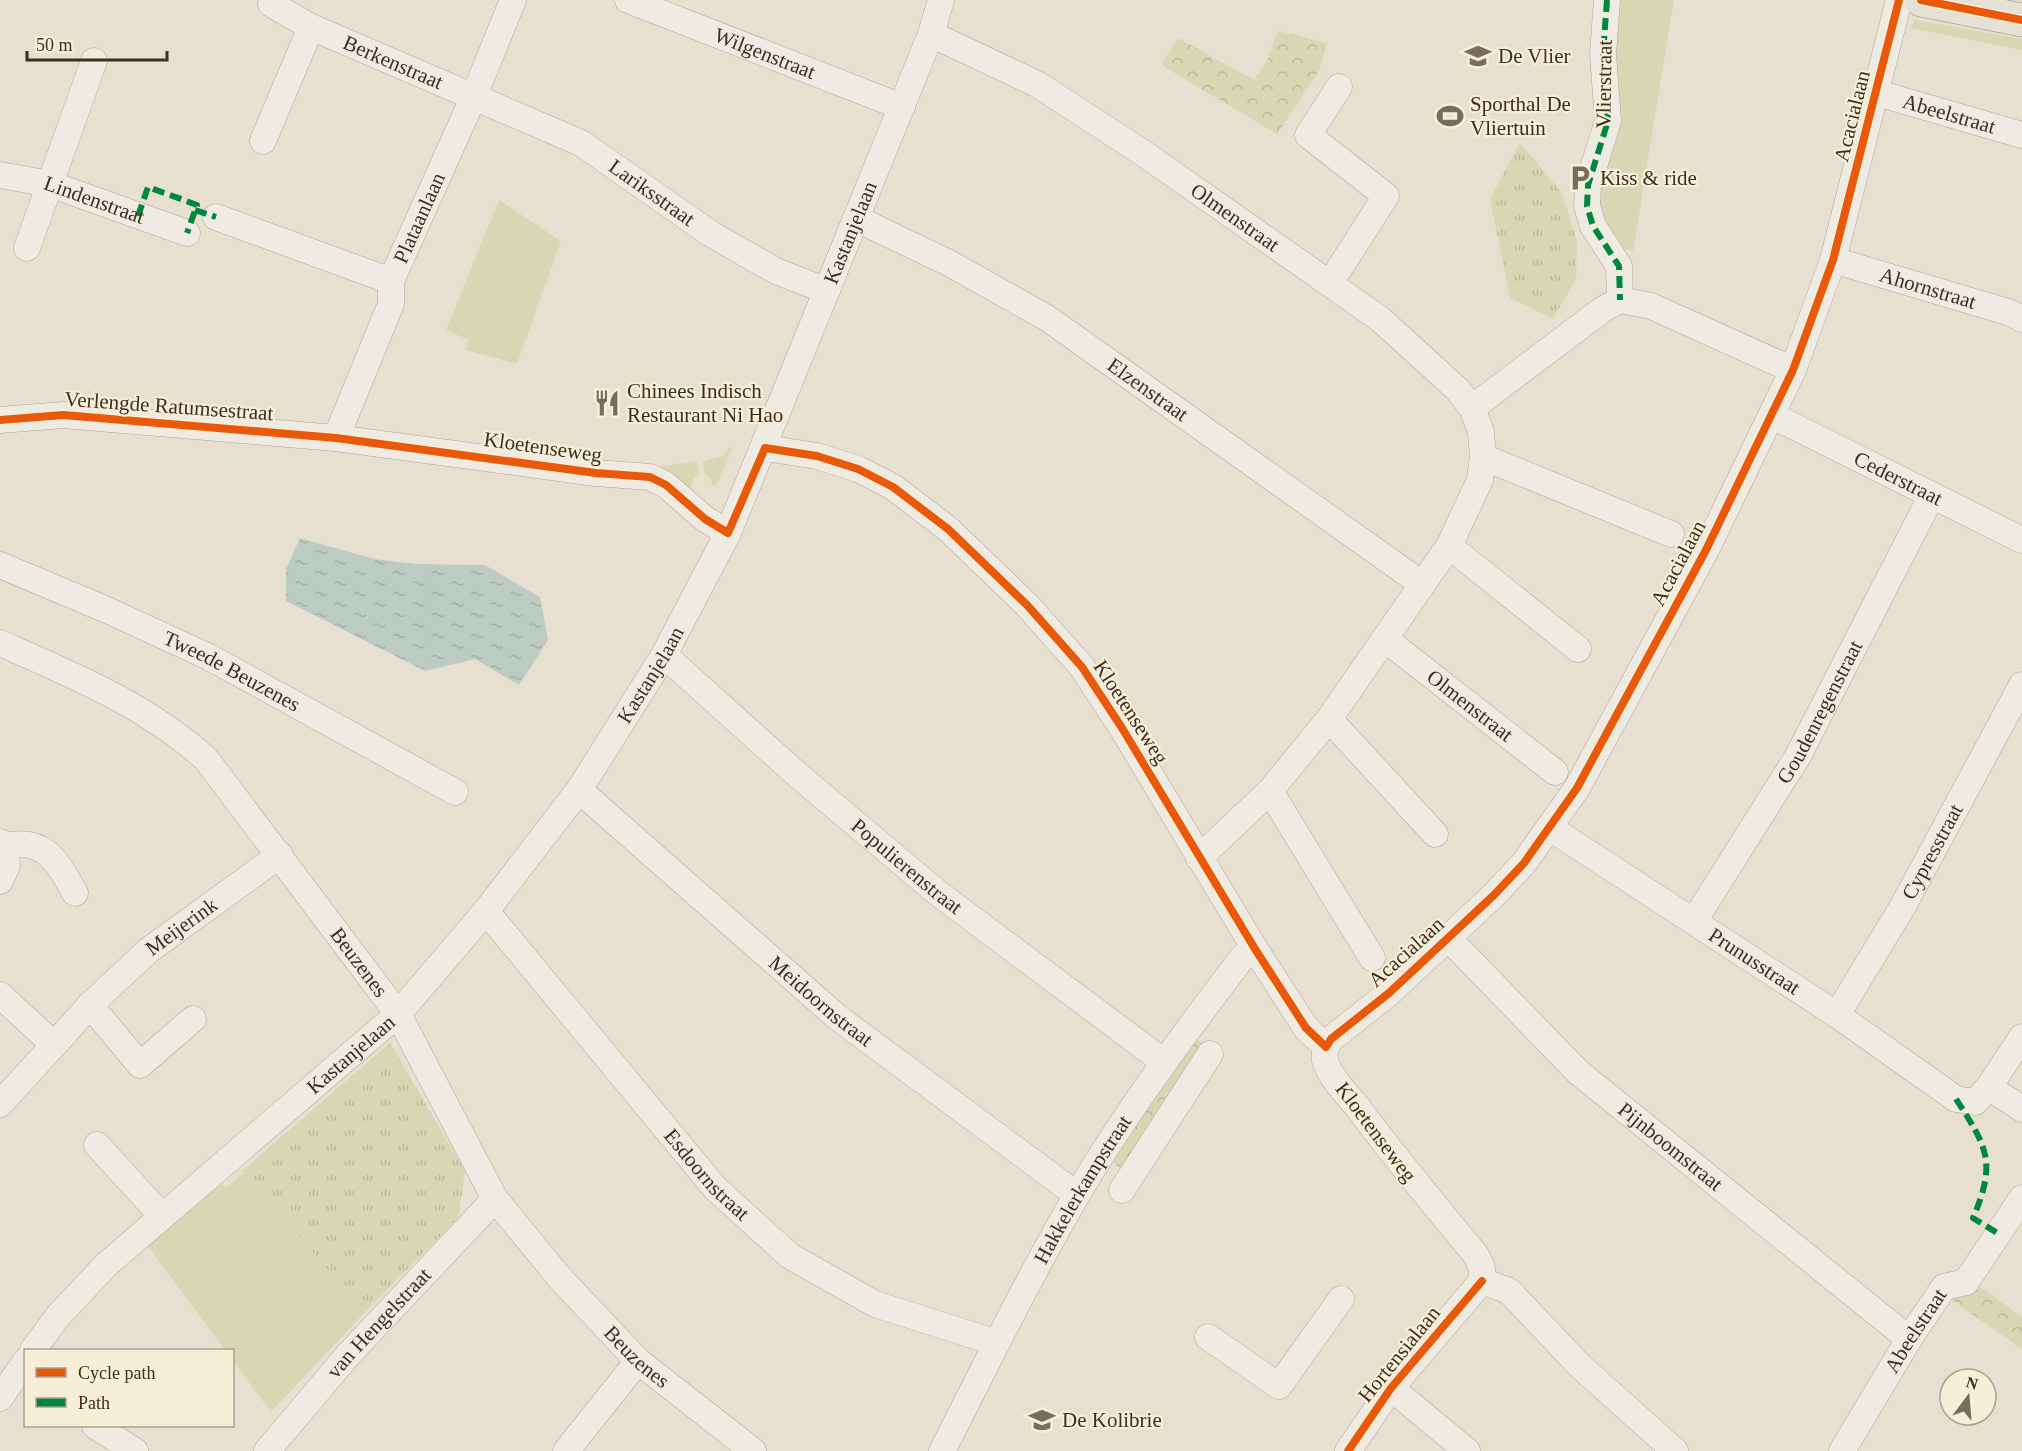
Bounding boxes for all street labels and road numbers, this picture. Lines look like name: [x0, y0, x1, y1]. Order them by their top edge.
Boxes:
street label: Wilgenstraat: [711, 23, 819, 84]
street label: Berkenstraat: [340, 30, 447, 94]
street label: Vlierstraat: [1591, 39, 1617, 129]
street label: Acacialaan: [1829, 67, 1875, 164]
street label: Abeelstraat: [1900, 89, 1998, 139]
street label: Lariksstraat: [604, 154, 699, 231]
street label: Plataanlaan: [389, 168, 450, 267]
street label: Lindenstraat: [41, 171, 148, 229]
street label: Kastanjelaan: [819, 177, 882, 287]
street label: Olmenstraat: [1186, 178, 1284, 257]
street label: Ahornstraat: [1877, 263, 1979, 314]
street label: Elzenstraat: [1103, 353, 1193, 426]
street label: Verlengde Ratumsestraat: [64, 387, 274, 425]
street label: Kloetenseweg: [482, 427, 604, 467]
street label: Cederstraat: [1850, 446, 1947, 511]
street label: Acacialaan: [1646, 516, 1711, 610]
street label: Kastanjelaan: [612, 622, 689, 728]
street label: Tweede Beuzenes: [160, 626, 304, 717]
street label: Goudenregenstraat: [1772, 636, 1867, 788]
street label: Kloetenseweg: [1089, 656, 1174, 769]
street label: Olmenstraat: [1422, 664, 1518, 747]
street label: Cypresstraat: [1897, 800, 1968, 904]
street label: Populierenstraat: [847, 814, 967, 919]
street label: Meijerink: [141, 892, 222, 961]
street label: Acacialaan: [1363, 912, 1449, 992]
street label: Beuzenes: [325, 923, 393, 1002]
street label: Prunusstraat: [1704, 923, 1805, 1000]
street label: Meidoornstraat: [764, 951, 878, 1051]
street label: Kastanjelaan: [302, 1010, 400, 1099]
street label: Kloetenseweg: [1331, 1077, 1422, 1187]
street label: Pijnboomstraat: [1613, 1097, 1728, 1196]
street label: Hakkelerkampstraat: [1029, 1110, 1136, 1268]
street label: Esdoornstraat: [659, 1124, 755, 1225]
street label: van Hengelstraat: [322, 1263, 436, 1383]
street label: Abeelstraat: [1880, 1284, 1952, 1377]
street label: Hortensialaan: [1353, 1301, 1445, 1407]
street label: Beuzenes: [599, 1321, 674, 1393]

